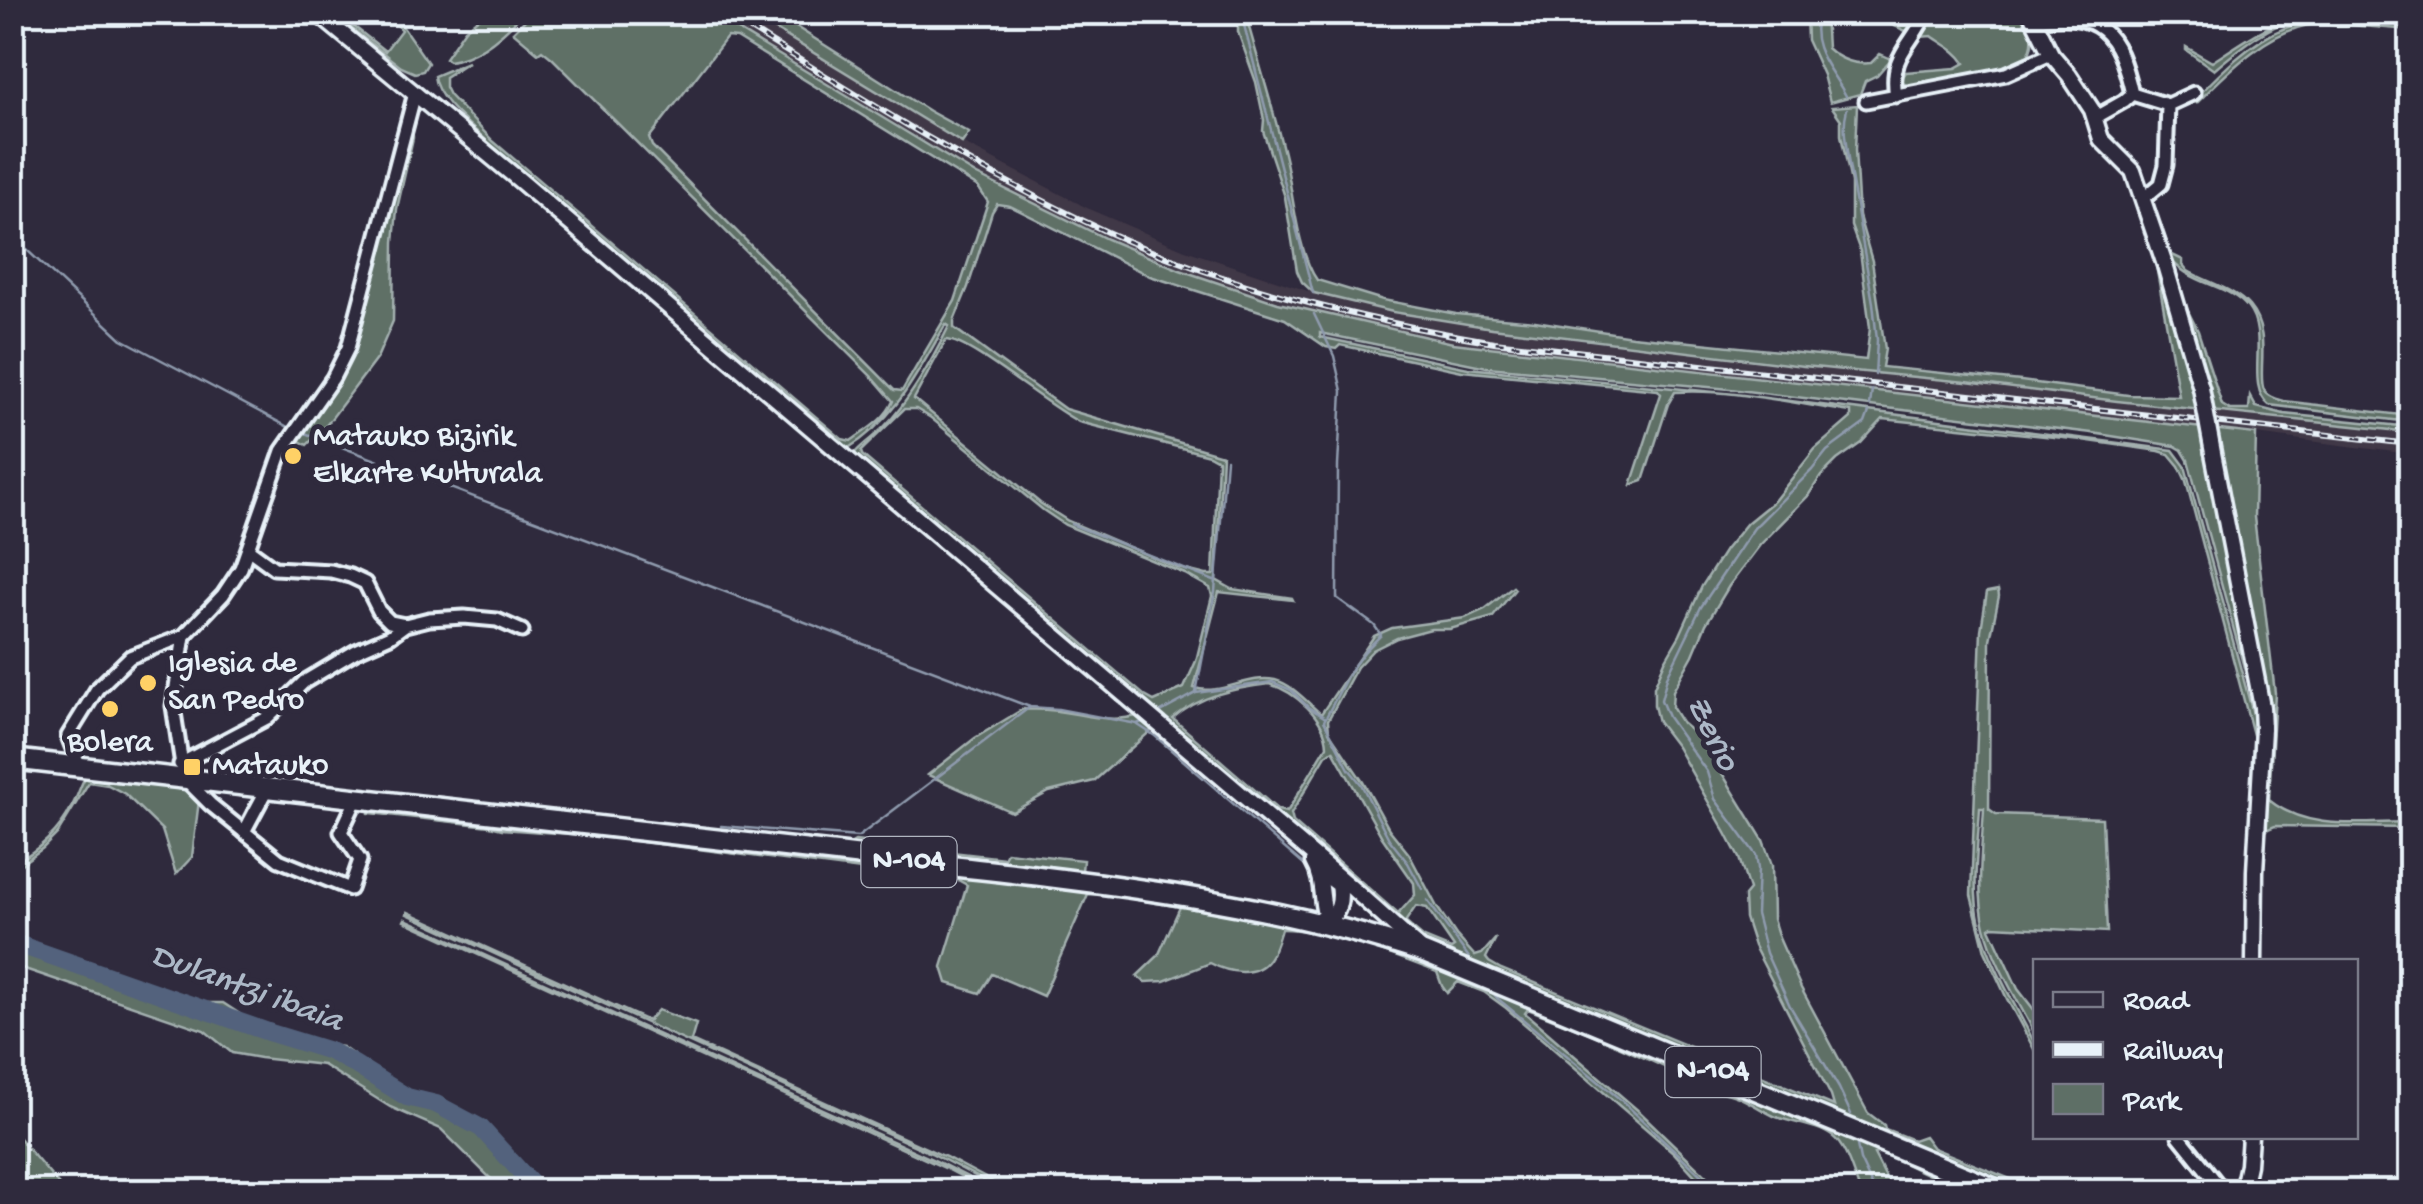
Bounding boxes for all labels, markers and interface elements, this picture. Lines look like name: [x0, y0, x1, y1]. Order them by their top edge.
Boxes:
place label: Matauko Bizirik Elkarte Kulturala: [313, 419, 543, 494]
marker: Matauko Bizirik Elkarte Kulturala: [282, 445, 304, 467]
place label: Iglesia de San Pedro: [168, 646, 304, 721]
marker: Iglesia de San Pedro: [137, 672, 159, 694]
water label: Zerio: [1675, 690, 1748, 780]
marker: Bolera: [99, 698, 121, 720]
place label: Bolera: [66, 725, 154, 763]
place label: Matauko: [212, 748, 329, 786]
marker: Matauko: [181, 756, 203, 778]
road number: N-104: [862, 837, 956, 887]
water label: Dulantzi ibaia: [144, 936, 350, 1045]
legend: [2033, 959, 2358, 1139]
text: Road: [2123, 986, 2191, 1021]
text: Railway: [2123, 1036, 2223, 1071]
road number: N-104: [1666, 1047, 1760, 1097]
text: Park: [2122, 1086, 2183, 1121]

